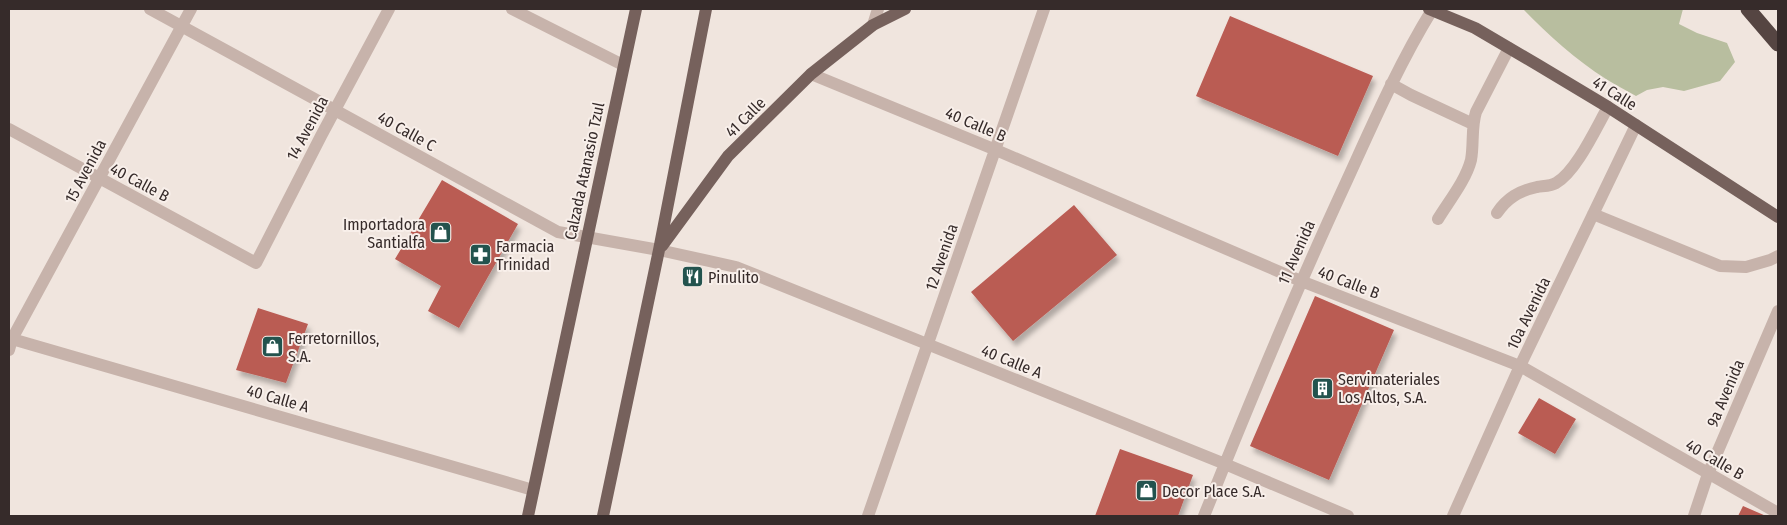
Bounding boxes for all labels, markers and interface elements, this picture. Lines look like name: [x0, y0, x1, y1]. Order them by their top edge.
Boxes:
street label: 41 Calle: [1589, 72, 1641, 114]
street label: 14 Avenida: [283, 93, 332, 164]
street label: 41 Calle: [721, 93, 769, 141]
street label: Calzada Atanasio Tzul: [561, 101, 608, 242]
street label: 40 Calle B: [943, 103, 1009, 146]
street label: 40 Calle C: [374, 108, 439, 155]
street label: 15 Avenida: [61, 136, 110, 206]
street label: 40 Calle B: [107, 159, 173, 206]
place label: Importadora Santialfa: [343, 215, 425, 252]
street label: 11 Avenida: [1274, 217, 1319, 287]
shop icon: Importadora Santialfa: [429, 221, 453, 245]
street label: 12 Avenida: [921, 221, 962, 293]
place label: Farmacia Trinidad: [496, 237, 554, 274]
pharmacy icon: Farmacia Trinidad: [468, 243, 492, 267]
street label: 40 Calle B: [1315, 262, 1382, 303]
restaurant icon: Pinulito: [680, 265, 704, 289]
place label: Pinulito: [708, 268, 759, 287]
street label: 10a Avenida: [1503, 274, 1554, 353]
place label: Ferretornillos, S.A.: [288, 329, 379, 366]
shop icon: Ferretornillos, S.A.: [260, 335, 284, 359]
street label: 40 Calle A: [979, 341, 1046, 382]
street label: 9a Avenida: [1703, 356, 1748, 430]
place label: Servimateriales Los Altos, S.A.: [1338, 370, 1440, 407]
building icon: Servimateriales Los Altos, S.A.: [1310, 376, 1334, 400]
street label: 40 Calle A: [245, 381, 312, 417]
street label: 40 Calle B: [1682, 435, 1748, 484]
shop icon: Decor Place S.A.: [1134, 479, 1158, 503]
place label: Decor Place S.A.: [1162, 482, 1265, 501]

